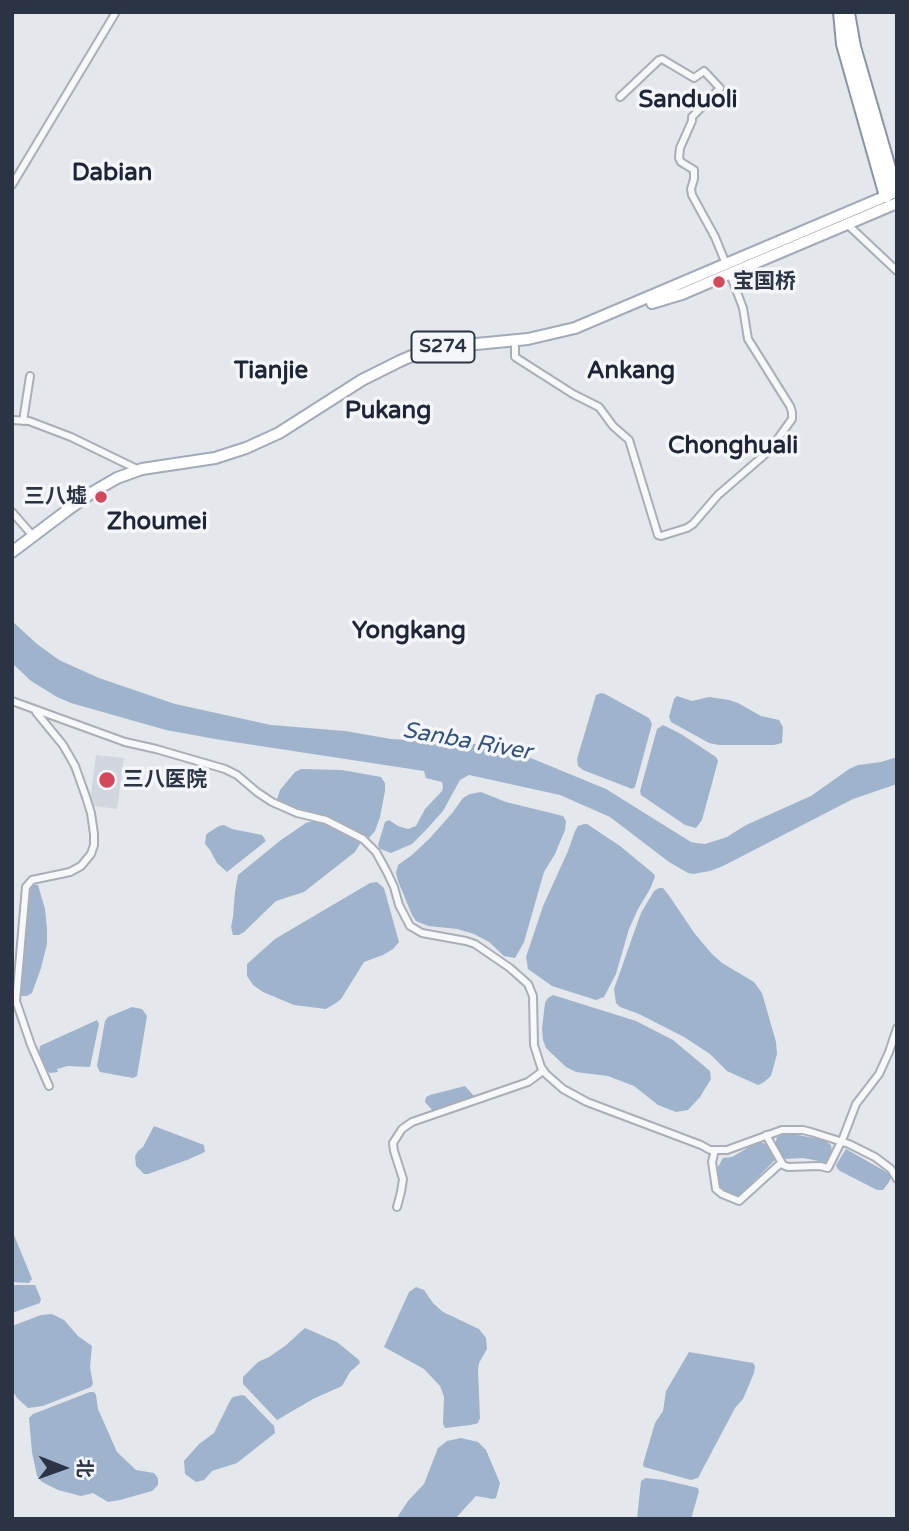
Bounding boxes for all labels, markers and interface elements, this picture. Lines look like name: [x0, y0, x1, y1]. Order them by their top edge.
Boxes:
district label: Sanduoli: [638, 87, 738, 115]
district label: Dabian: [72, 160, 152, 188]
place label: 宝国桥: [733, 269, 796, 295]
marker: 宝国桥: [711, 274, 727, 290]
road number: S274: [412, 332, 474, 362]
district label: Tianjie: [234, 358, 308, 386]
district label: Ankang: [587, 358, 675, 386]
district label: Pukang: [345, 398, 431, 426]
district label: Chonghuali: [668, 433, 798, 461]
place label: 三八墟: [24, 484, 87, 510]
marker: 三八墟: [93, 489, 109, 505]
district label: Zhoumei: [107, 509, 207, 537]
district label: Yongkang: [352, 618, 466, 646]
water label: Sanba River: [400, 717, 534, 767]
place label: 三八医院: [123, 767, 207, 793]
marker: 三八医院: [97, 770, 117, 790]
north arrow: [28, 1433, 98, 1503]
text: 北: [73, 1459, 95, 1478]

